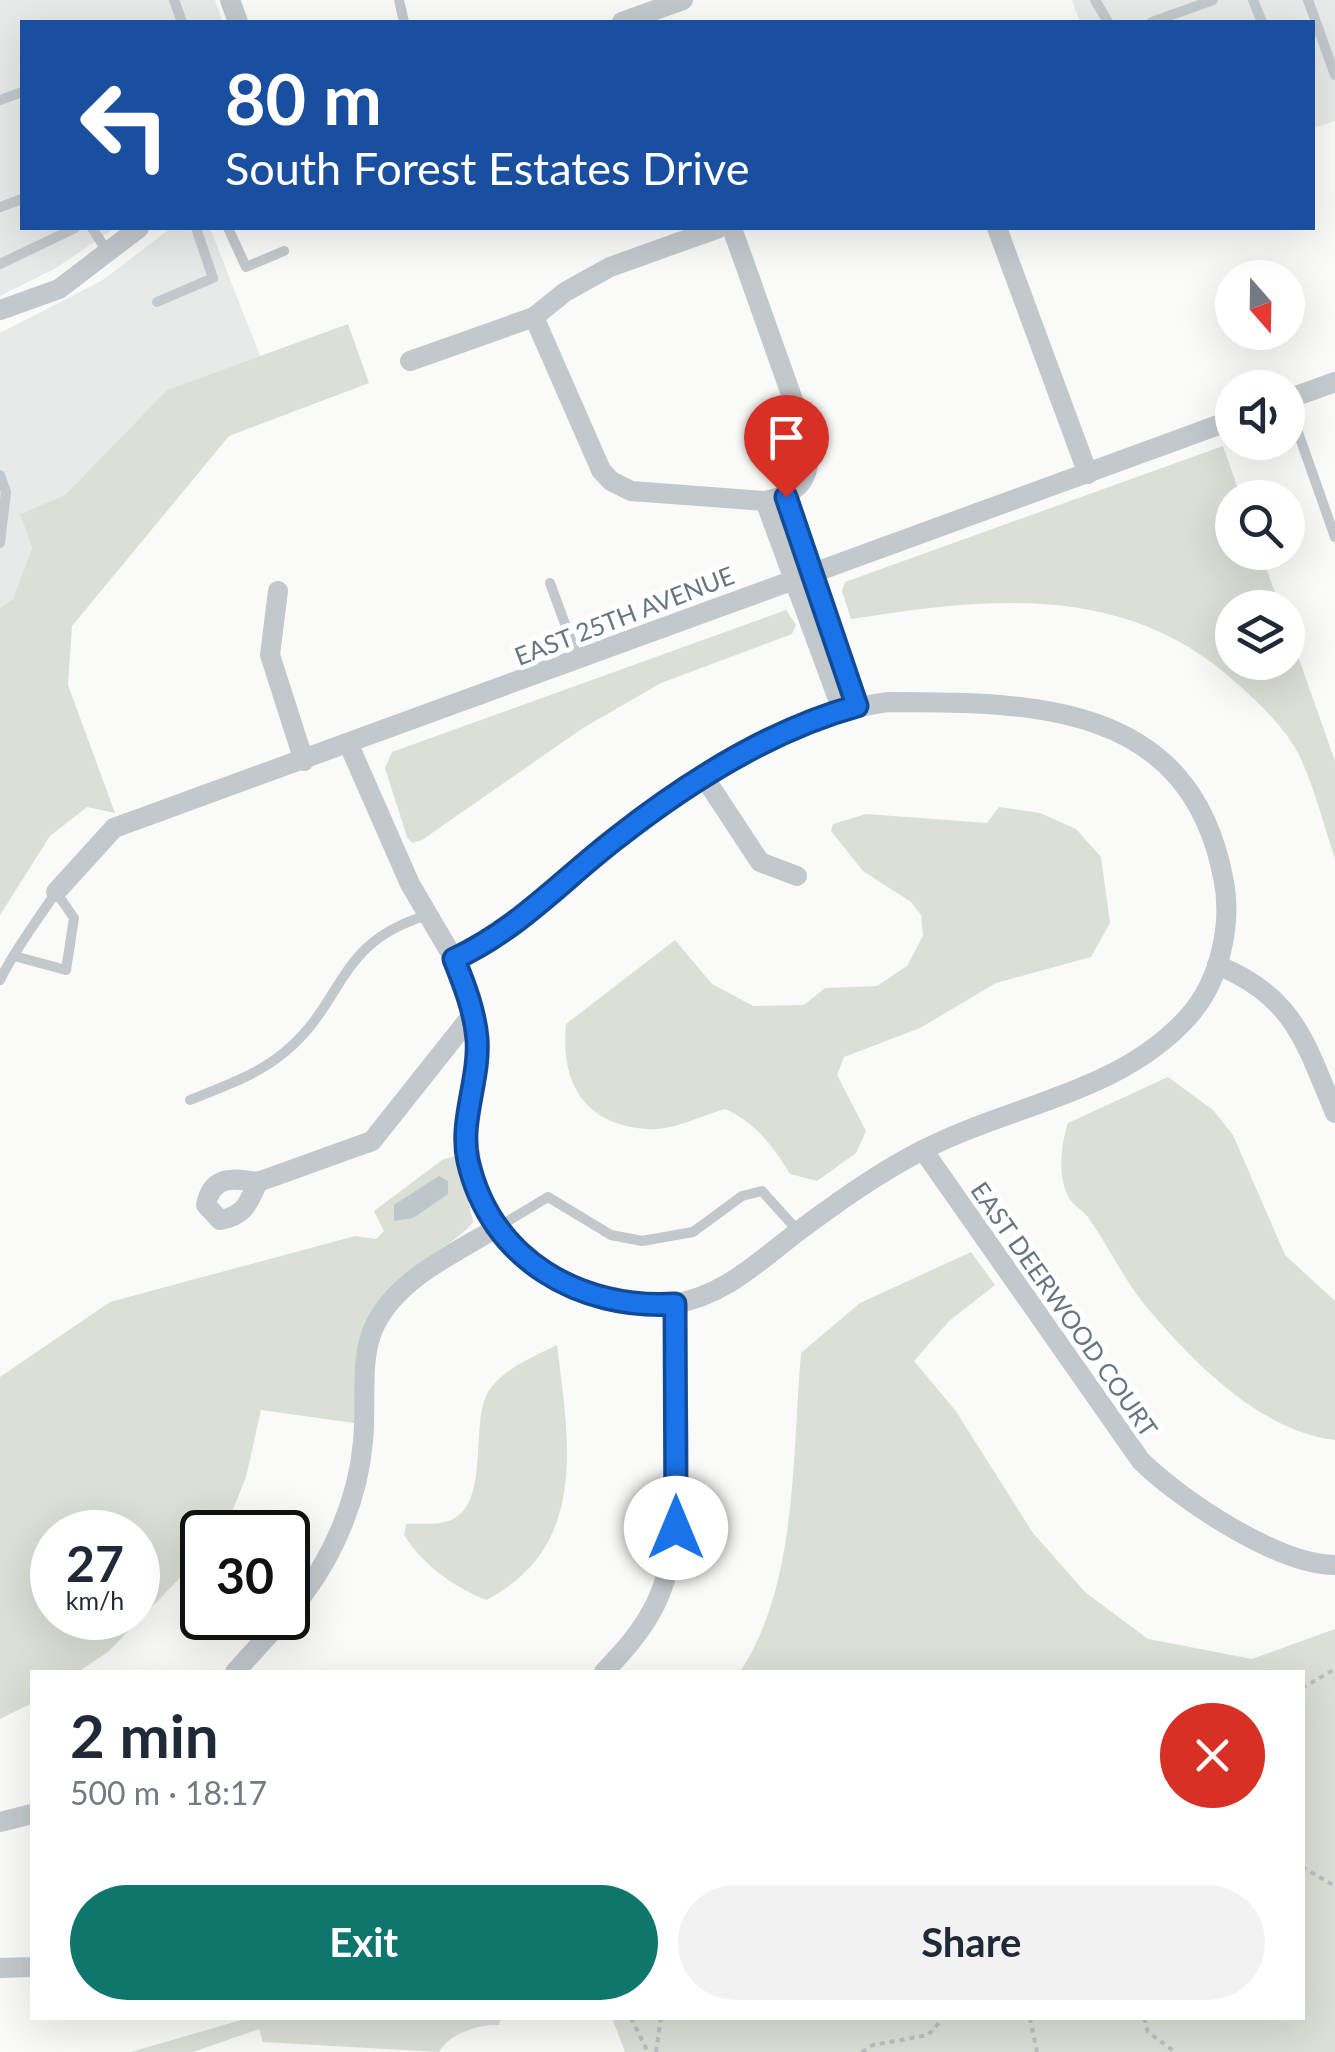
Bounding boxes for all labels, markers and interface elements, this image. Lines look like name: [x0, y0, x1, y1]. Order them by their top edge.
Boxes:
text: 80 m: [225, 56, 382, 140]
icon: left: [60, 60, 190, 190]
text: South Forest Estates Drive: [225, 141, 749, 195]
north arrow: [1215, 260, 1305, 350]
map controls: [1215, 260, 1305, 680]
button: sound: [1215, 370, 1305, 460]
pin: [744, 395, 829, 498]
icon: arrive: [759, 410, 814, 465]
button: search: [1215, 480, 1305, 570]
street label: EAST 25TH AVENUE: [510, 559, 738, 671]
button: layers: [1215, 590, 1305, 680]
street label: EAST DEERWOOD COURT: [965, 1176, 1165, 1442]
position arrow: [624, 1476, 728, 1580]
speed limit sign: 30: [180, 1510, 310, 1640]
text: 27: [66, 1533, 124, 1593]
text: km/h: [66, 1585, 124, 1615]
text: 2 min: [70, 1699, 219, 1771]
button: close: [1160, 1703, 1265, 1808]
text: 500 m · 18:17: [70, 1773, 267, 1812]
button: Exit: [70, 1885, 658, 2000]
button: Share: [678, 1885, 1265, 2000]

